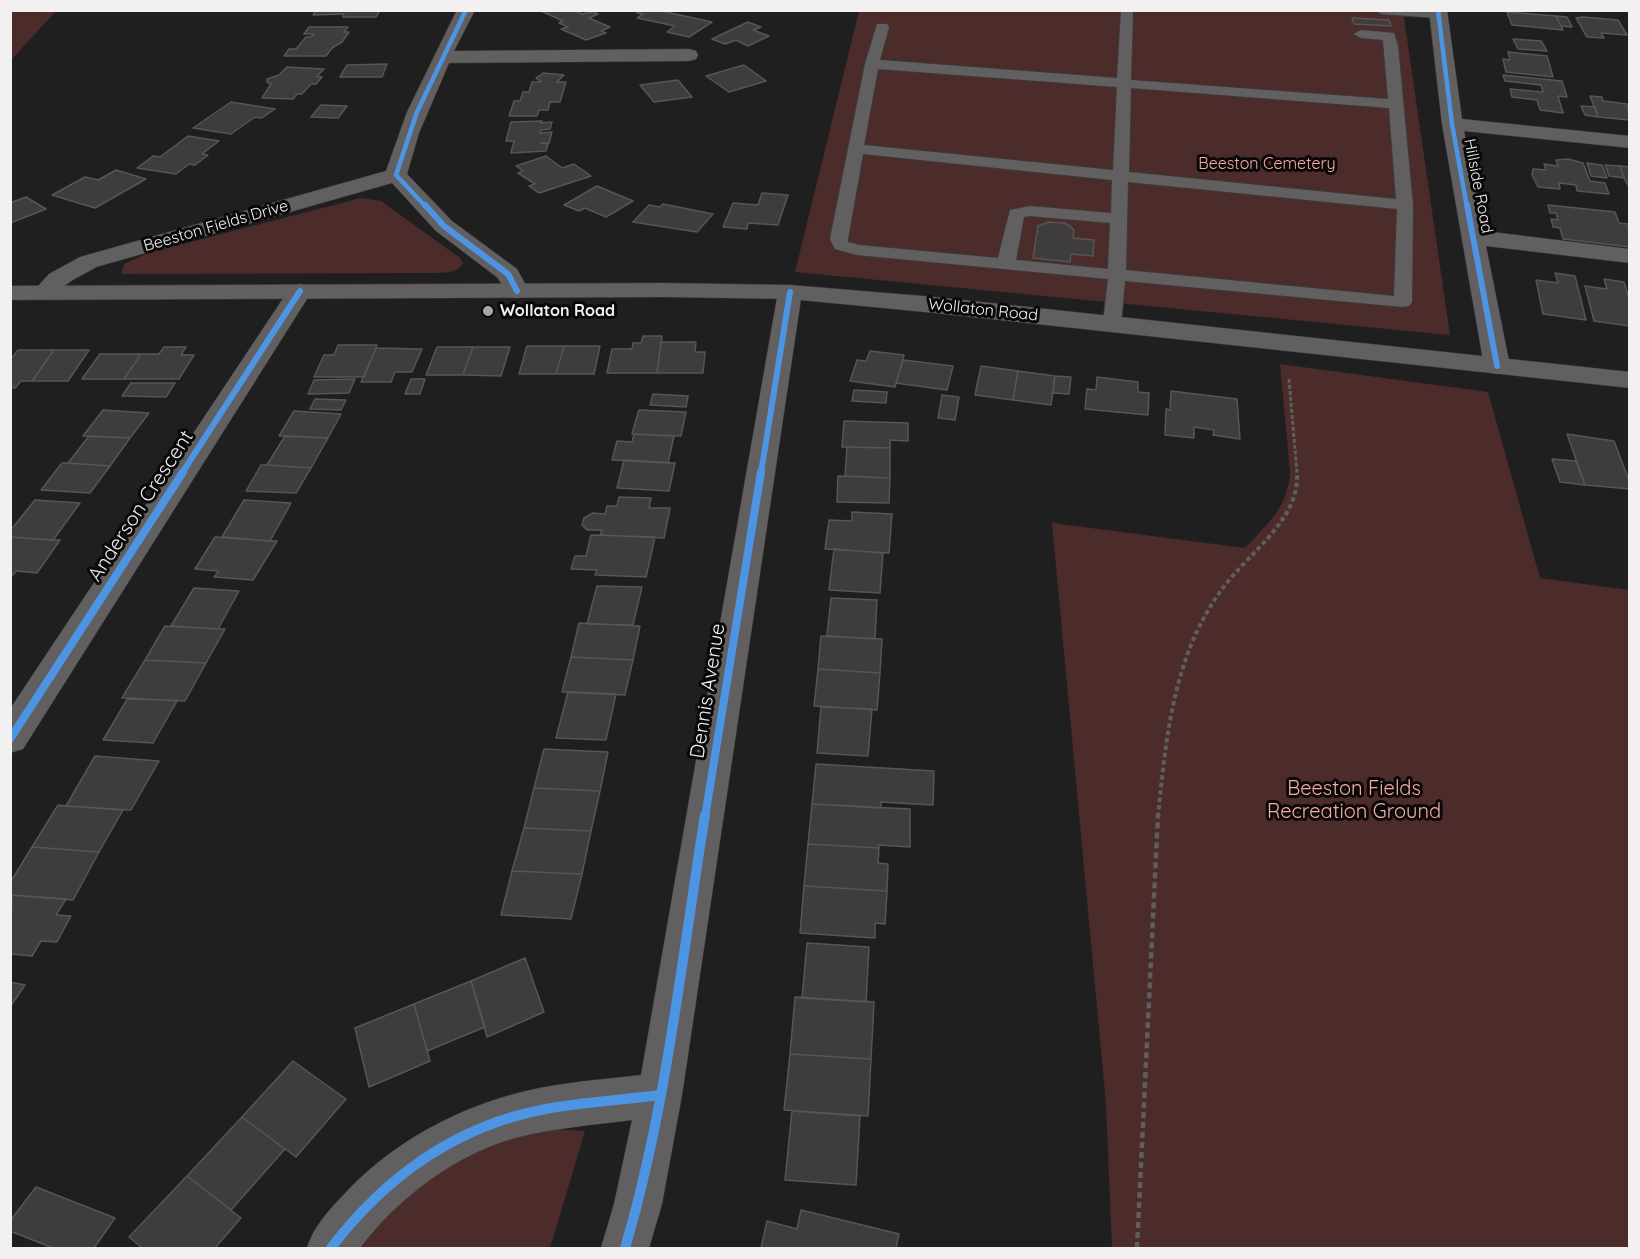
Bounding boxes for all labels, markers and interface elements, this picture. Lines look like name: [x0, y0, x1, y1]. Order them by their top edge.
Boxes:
street label: Hillside Road: [1459, 137, 1497, 235]
park label: Beeston Cemetery: [1198, 154, 1336, 174]
street label: Beeston Fields Drive: [141, 196, 291, 256]
street label: Wollaton Road: [927, 295, 1039, 325]
place label: Wollaton Road: [500, 301, 615, 321]
marker: Wollaton Road: [481, 304, 495, 318]
street label: Anderson Crescent: [83, 426, 199, 586]
street label: Dennis Avenue: [685, 622, 731, 760]
park label: Beeston Fields Recreation Ground: [1267, 777, 1441, 824]

